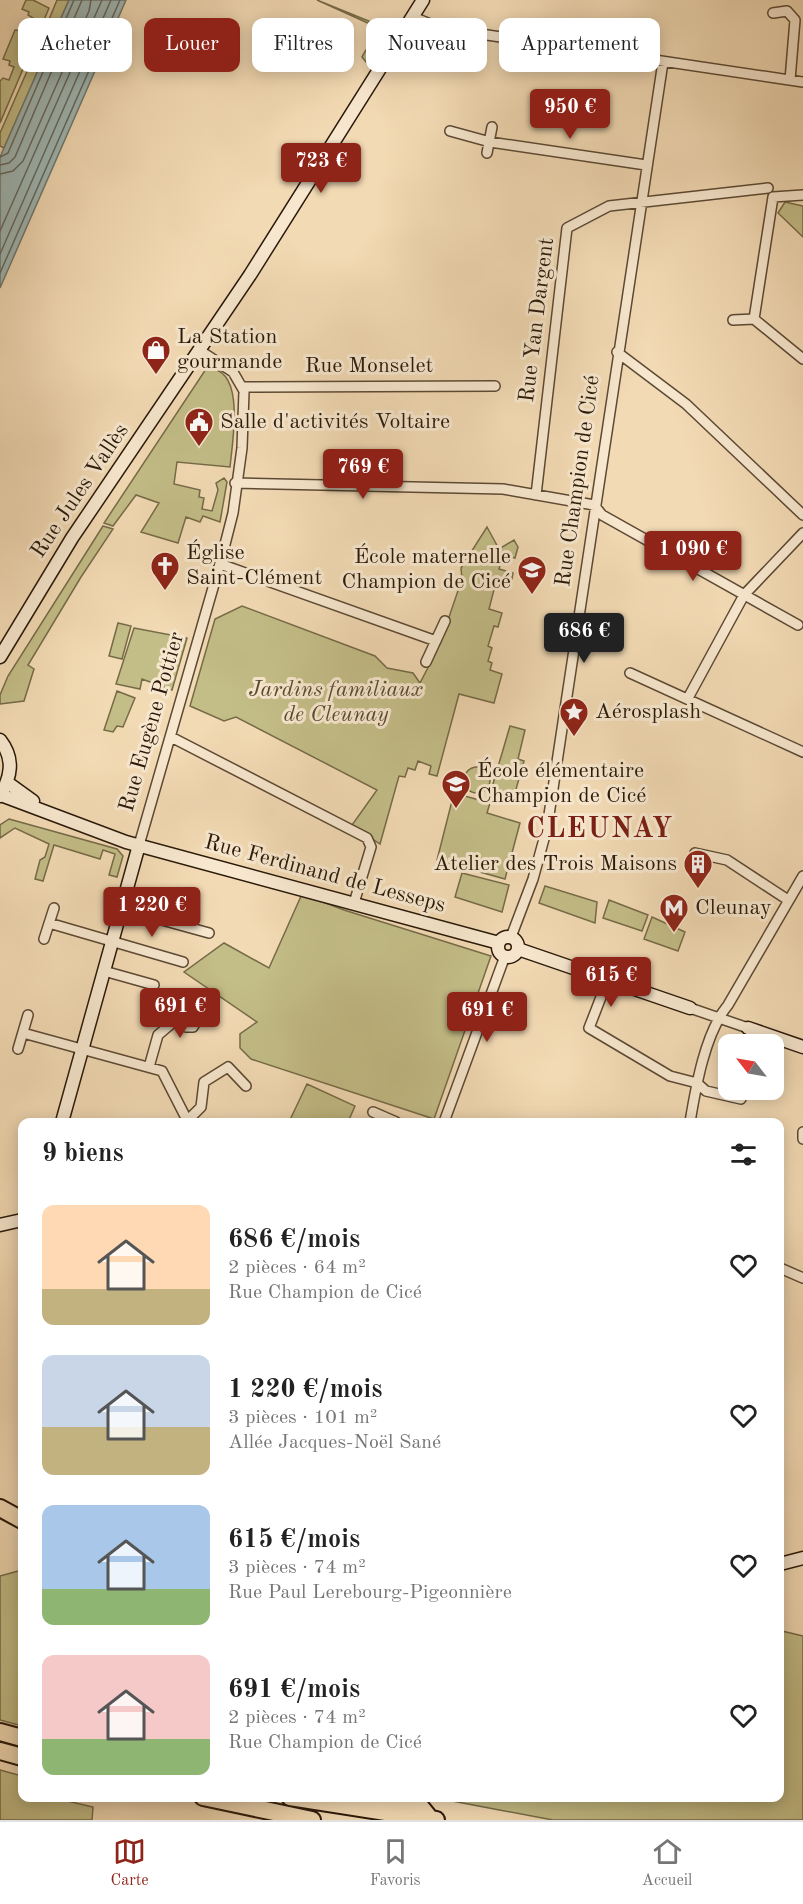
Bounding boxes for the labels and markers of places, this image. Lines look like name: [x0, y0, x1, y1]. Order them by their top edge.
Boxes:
pin: 950 €: [528, 89, 612, 140]
pin: 723 €: [279, 143, 363, 194]
place label: La Station gourmande: [177, 326, 282, 373]
shop icon: La Station gourmande: [140, 334, 172, 376]
public building icon: Salle d'activités Voltaire: [183, 406, 215, 448]
place label: Salle d'activités Voltaire: [220, 411, 450, 433]
pin: 769 €: [321, 449, 405, 500]
pin: 1 090 €: [638, 531, 748, 582]
place label: Église Saint-Clément: [186, 539, 322, 589]
place label: École maternelle Champion de Cicé: [342, 543, 511, 593]
church icon: Église Saint-Clément: [149, 550, 181, 592]
school or university icon: École maternelle Champion de Cicé: [516, 554, 548, 596]
pin: 686 €: [542, 613, 626, 664]
place icon: Aérosplash: [558, 696, 590, 738]
place label: Aérosplash: [595, 701, 701, 723]
place label: École élémentaire Champion de Cicé: [477, 757, 647, 807]
school or university icon: École élémentaire Champion de Cicé: [440, 768, 472, 810]
building icon: Atelier des Trois Maisons: [682, 848, 714, 890]
place label: Atelier des Trois Maisons: [433, 853, 677, 875]
pin: 1 220 €: [97, 887, 207, 938]
metro station icon: Cleunay: [658, 892, 690, 934]
place label: Cleunay: [695, 897, 772, 919]
pin: 615 €: [569, 957, 653, 1008]
pin: 691 €: [138, 988, 222, 1039]
pin: 691 €: [445, 992, 529, 1043]

